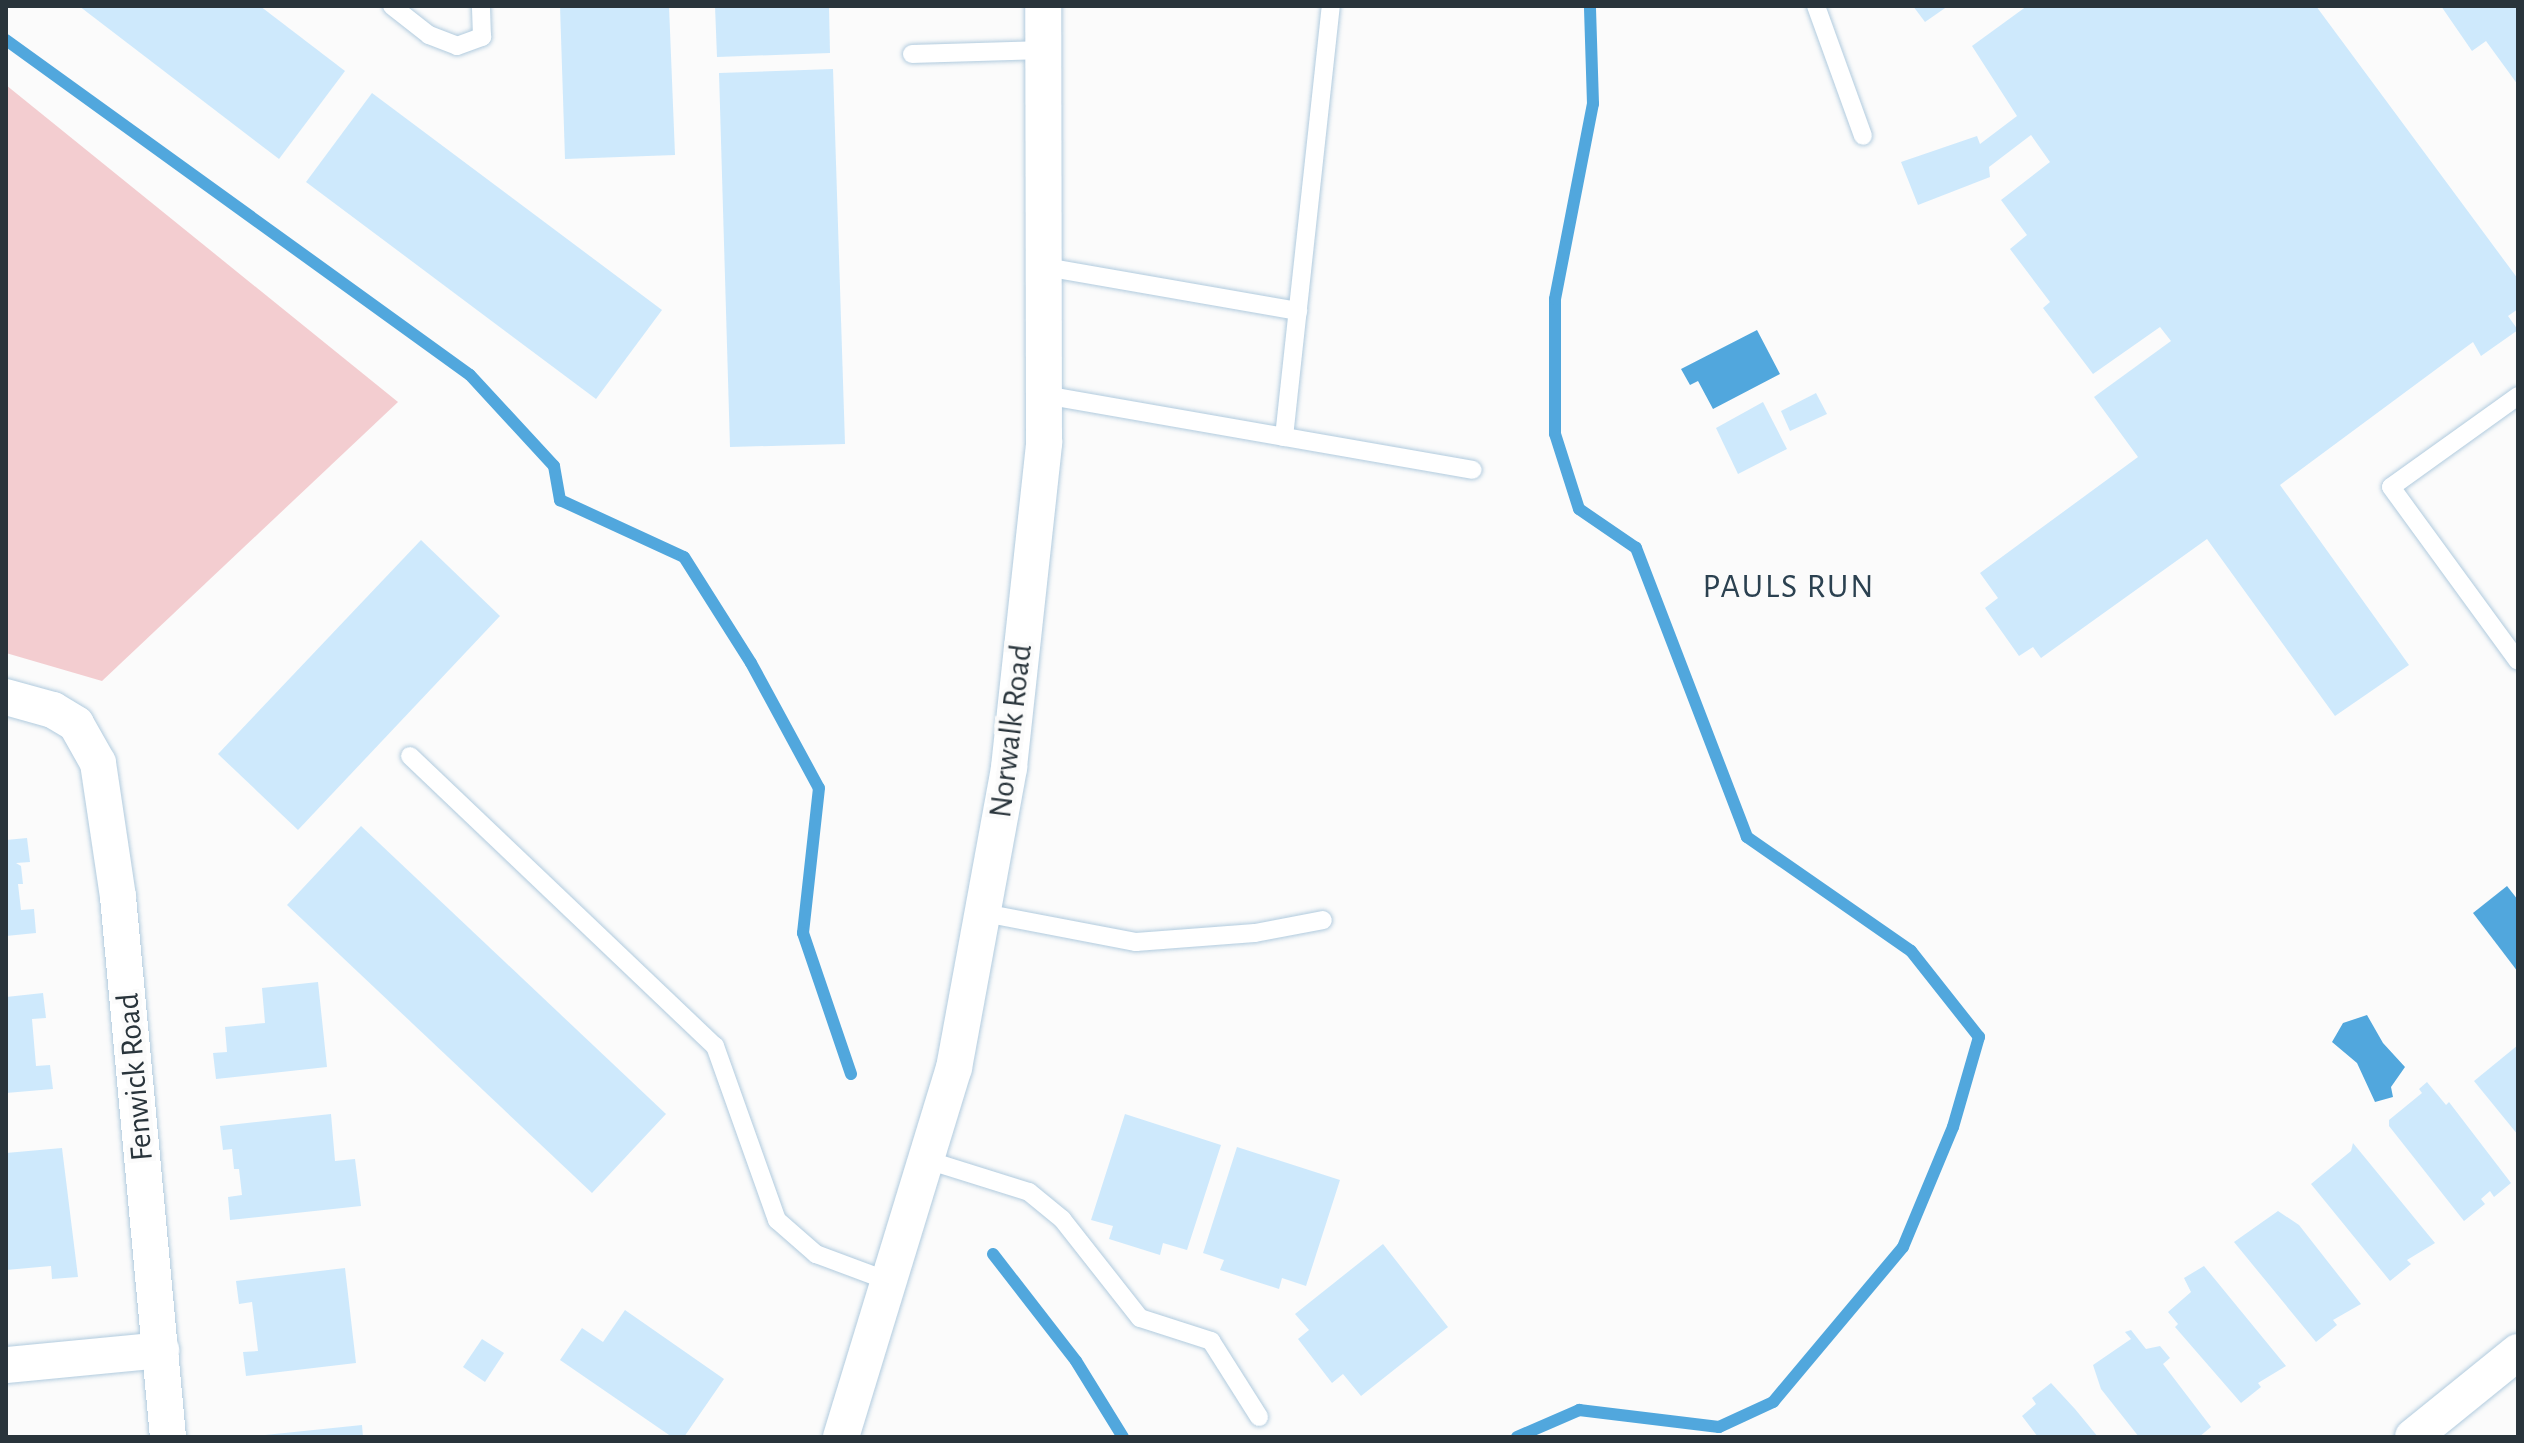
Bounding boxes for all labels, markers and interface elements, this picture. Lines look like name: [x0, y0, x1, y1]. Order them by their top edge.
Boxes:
district label: PAULS RUN: [1703, 568, 1875, 608]
street label: Norwalk Road: [981, 642, 1041, 820]
street label: Fenwick Road: [109, 991, 161, 1163]

